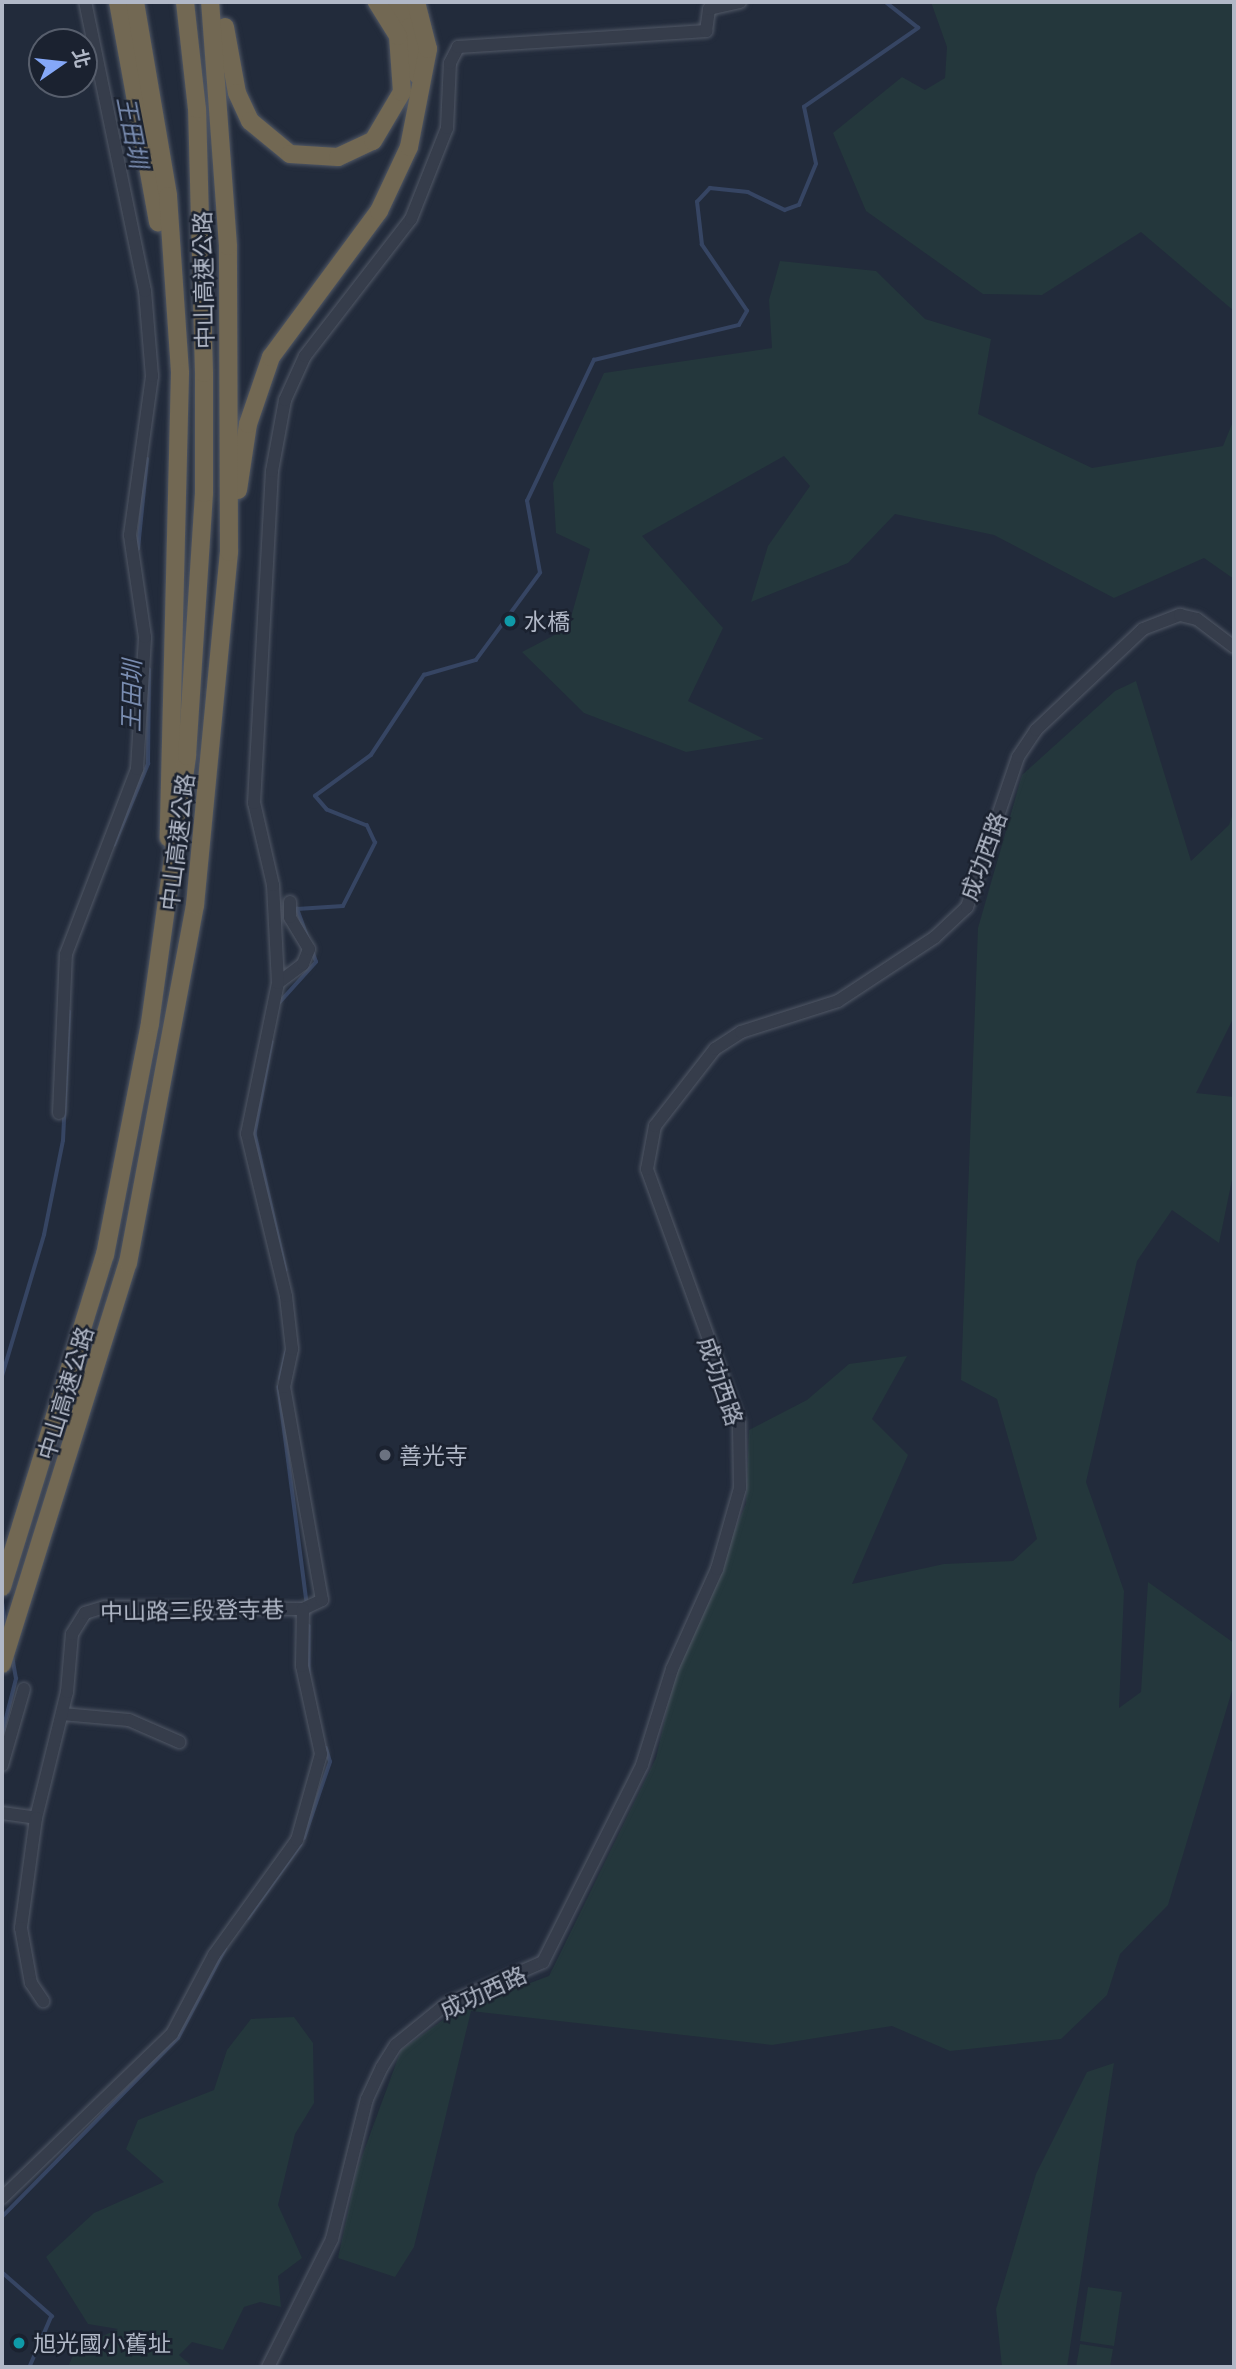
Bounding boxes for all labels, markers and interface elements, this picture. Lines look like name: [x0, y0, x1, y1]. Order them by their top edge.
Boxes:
north arrow: [28, 28, 98, 98]
text: 北: [67, 46, 96, 71]
water label: 王田圳: [112, 94, 154, 170]
street label: 中山高速公路: [188, 211, 218, 349]
place label: 水橋: [524, 607, 570, 635]
marker: 水橋: [502, 613, 518, 629]
water label: 王田圳: [116, 660, 146, 732]
street label: 中山高速公路: [155, 772, 199, 912]
street label: 成功西路: [954, 808, 1012, 904]
street label: 中山高速公路: [32, 1323, 98, 1463]
street label: 成功西路: [693, 1333, 749, 1429]
place label: 善光寺: [399, 1441, 468, 1469]
marker: 善光寺: [377, 1447, 393, 1463]
street label: 中山路三段登寺巷: [100, 1595, 284, 1625]
street label: 成功西路: [435, 1960, 531, 2024]
place label: 旭光國小舊址: [33, 2329, 171, 2357]
marker: 旭光國小舊址: [11, 2335, 27, 2351]

